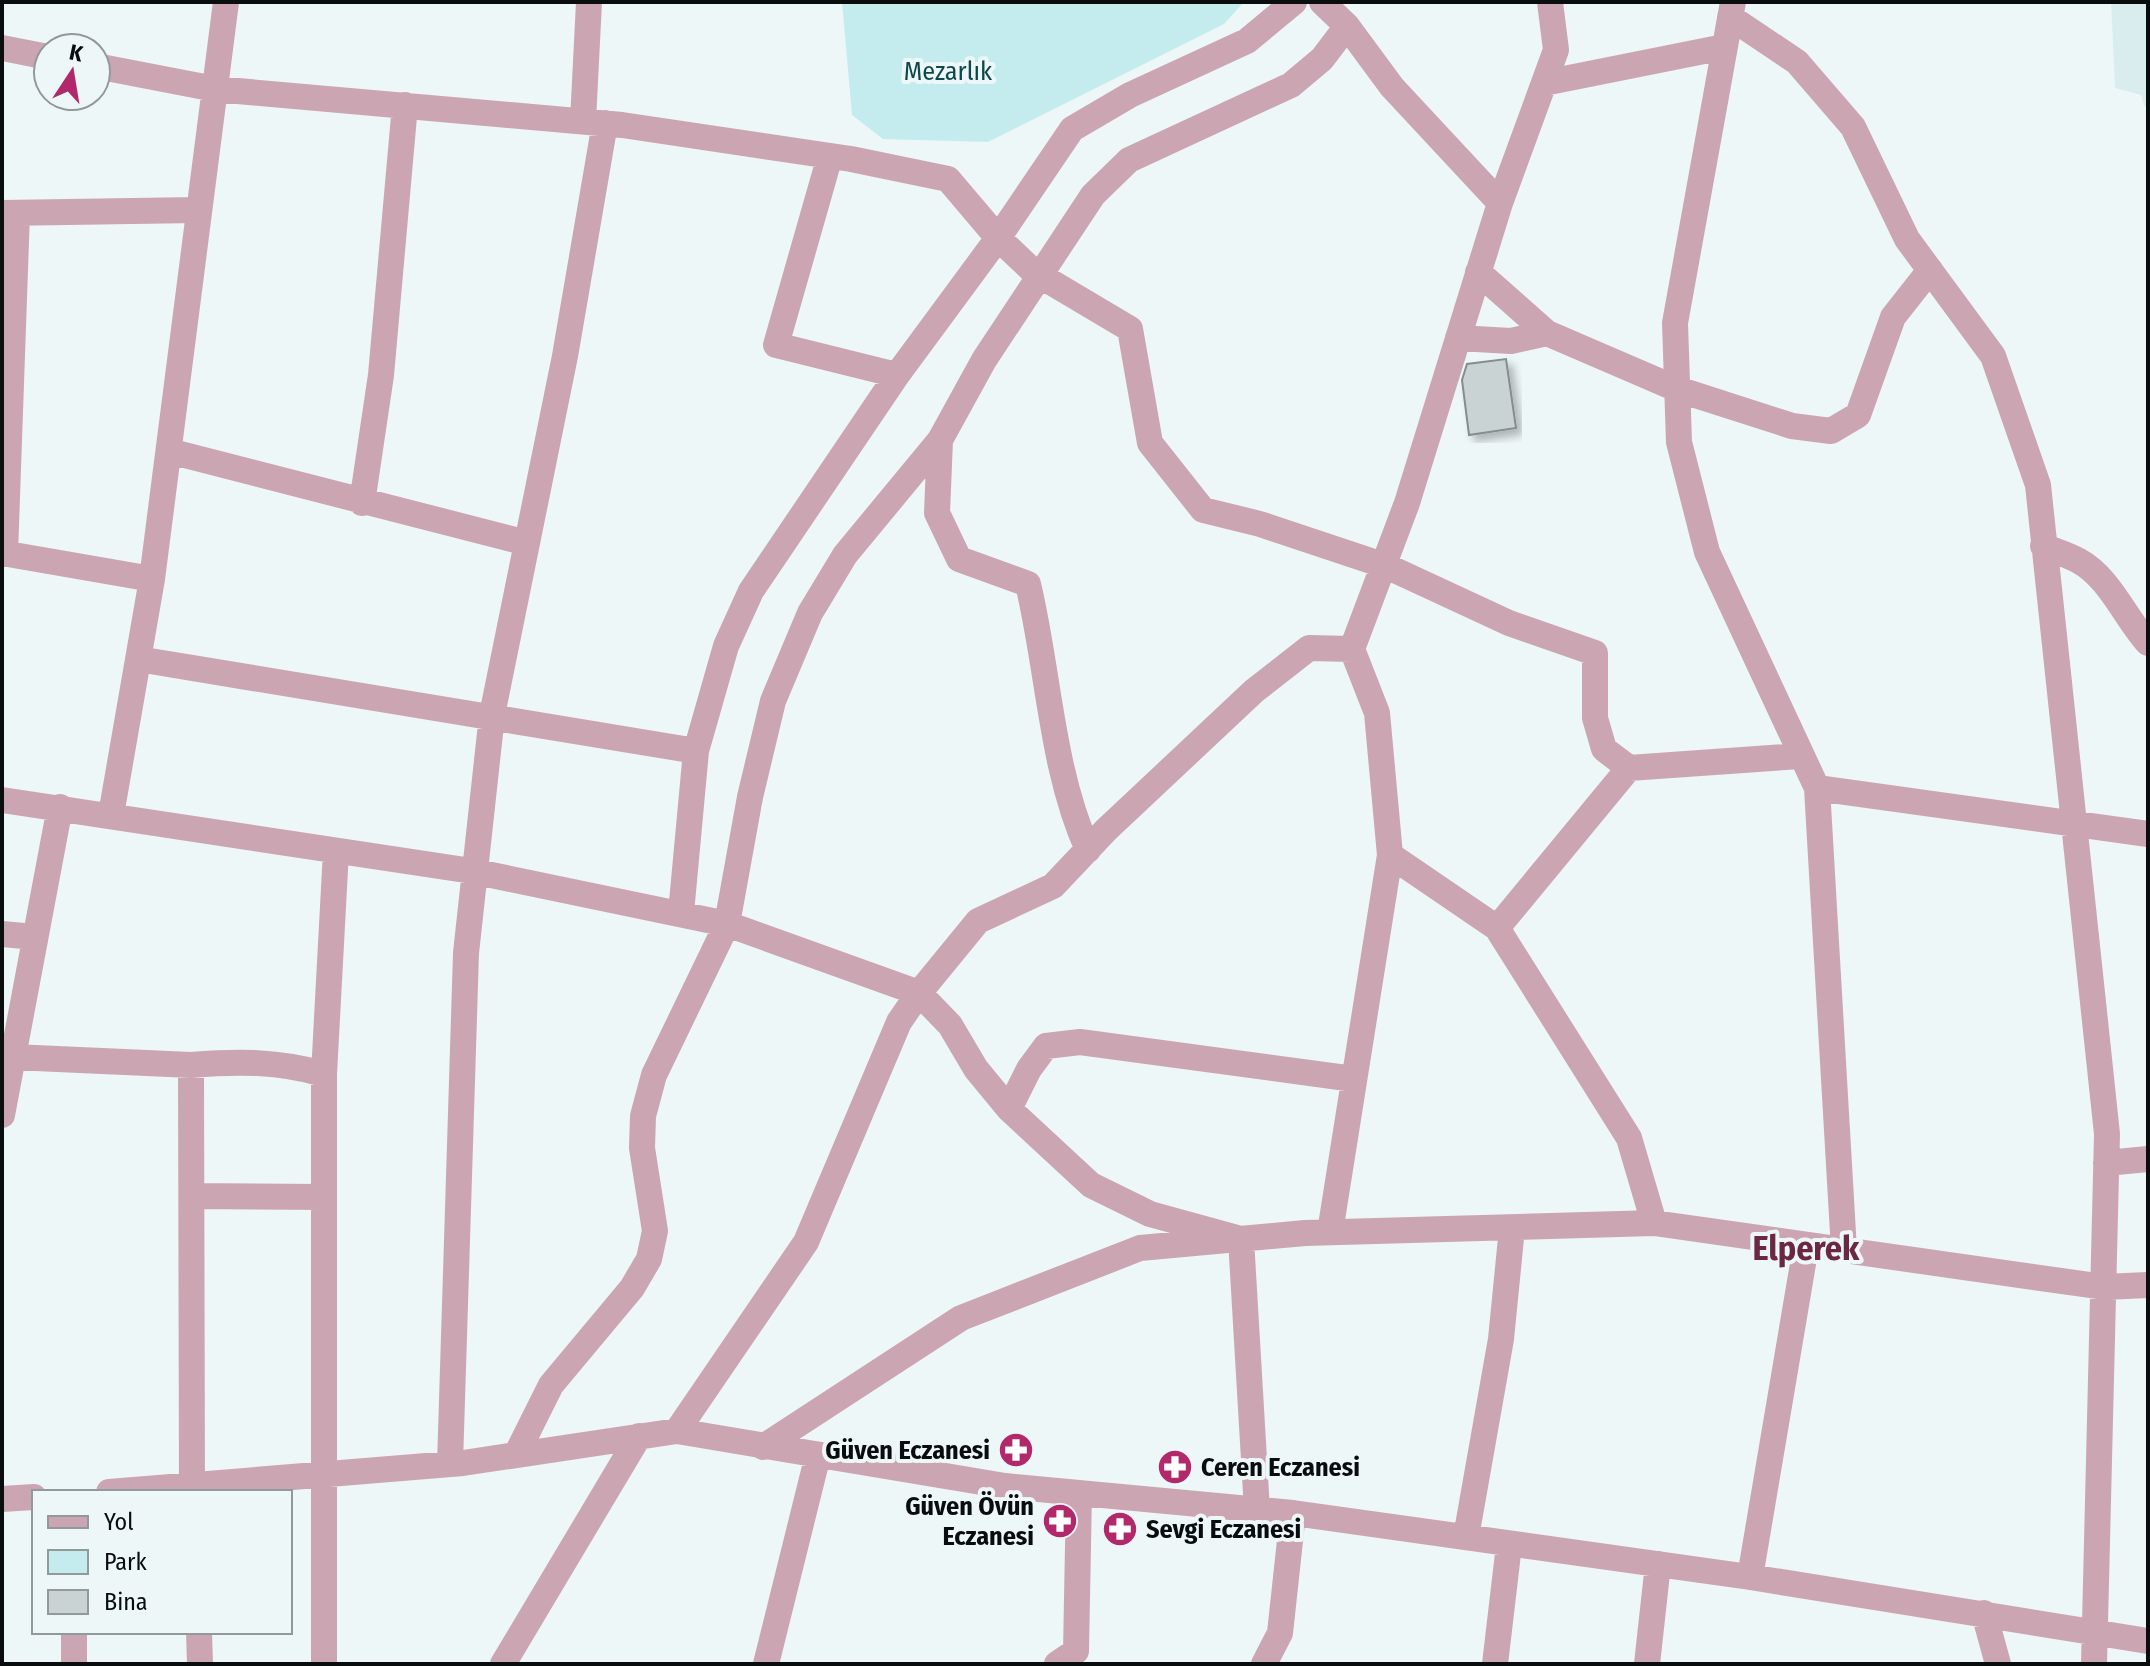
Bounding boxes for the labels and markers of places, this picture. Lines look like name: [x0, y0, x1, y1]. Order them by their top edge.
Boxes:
pharmacy icon: Güven Eczanesi: [997, 1431, 1035, 1469]
place label: Güven Eczanesi: [825, 1435, 990, 1466]
pharmacy icon: Ceren Eczanesi: [1156, 1448, 1194, 1486]
place label: Ceren Eczanesi: [1201, 1452, 1360, 1483]
place label: Güven Övün Eczanesi: [905, 1491, 1034, 1552]
pharmacy icon: Güven Övün Eczanesi: [1041, 1502, 1079, 1540]
pharmacy icon: Sevgi Eczanesi: [1101, 1510, 1139, 1548]
place label: Sevgi Eczanesi: [1146, 1514, 1301, 1545]

